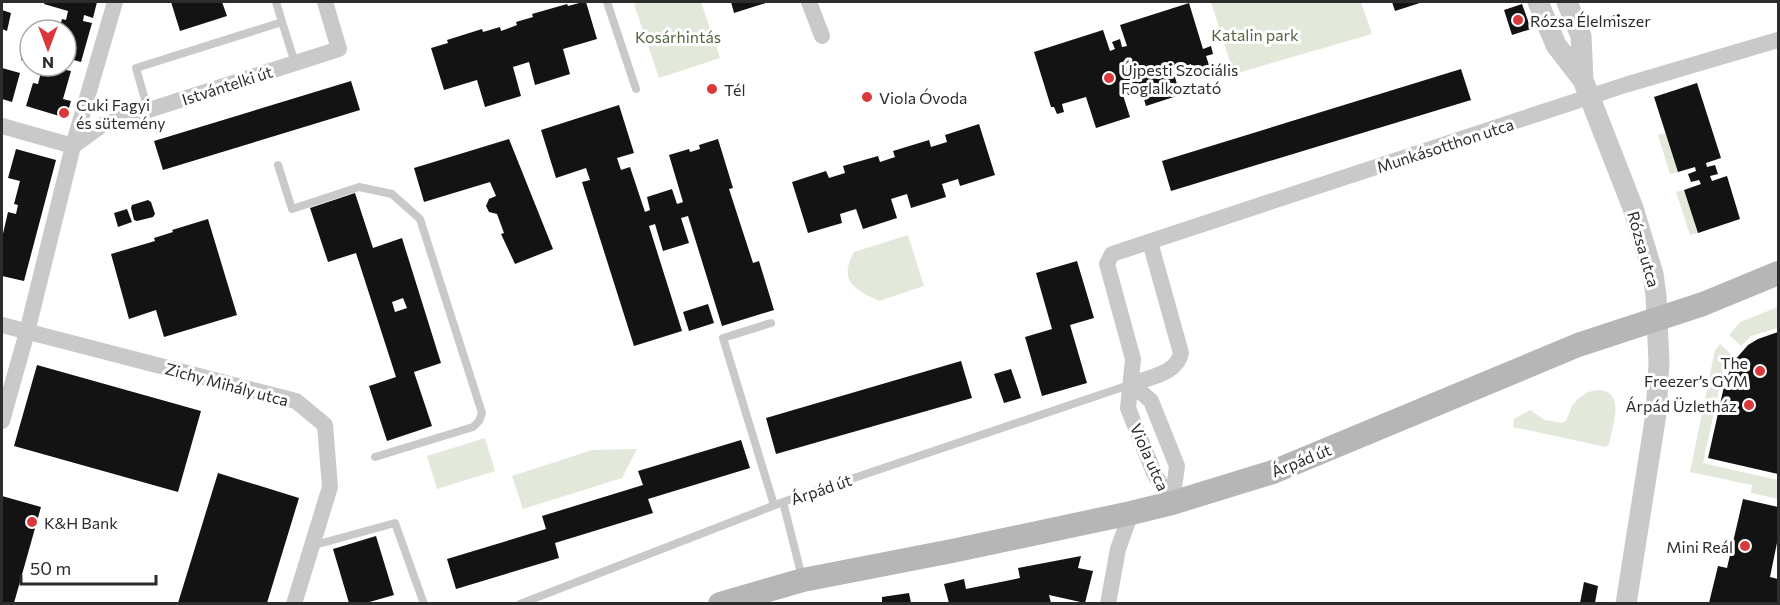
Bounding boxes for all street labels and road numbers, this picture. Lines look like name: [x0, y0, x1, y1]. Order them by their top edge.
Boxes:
street label: Istvántelki út: [179, 61, 275, 109]
street label: Munkásotthon utca: [1374, 114, 1516, 176]
street label: Rózsa utca: [1624, 209, 1664, 289]
street label: Zichy Mihály utca: [163, 358, 291, 410]
street label: Viola utca: [1127, 420, 1173, 494]
street label: Árpád út: [1268, 439, 1334, 481]
street label: Árpád út: [788, 470, 854, 508]

